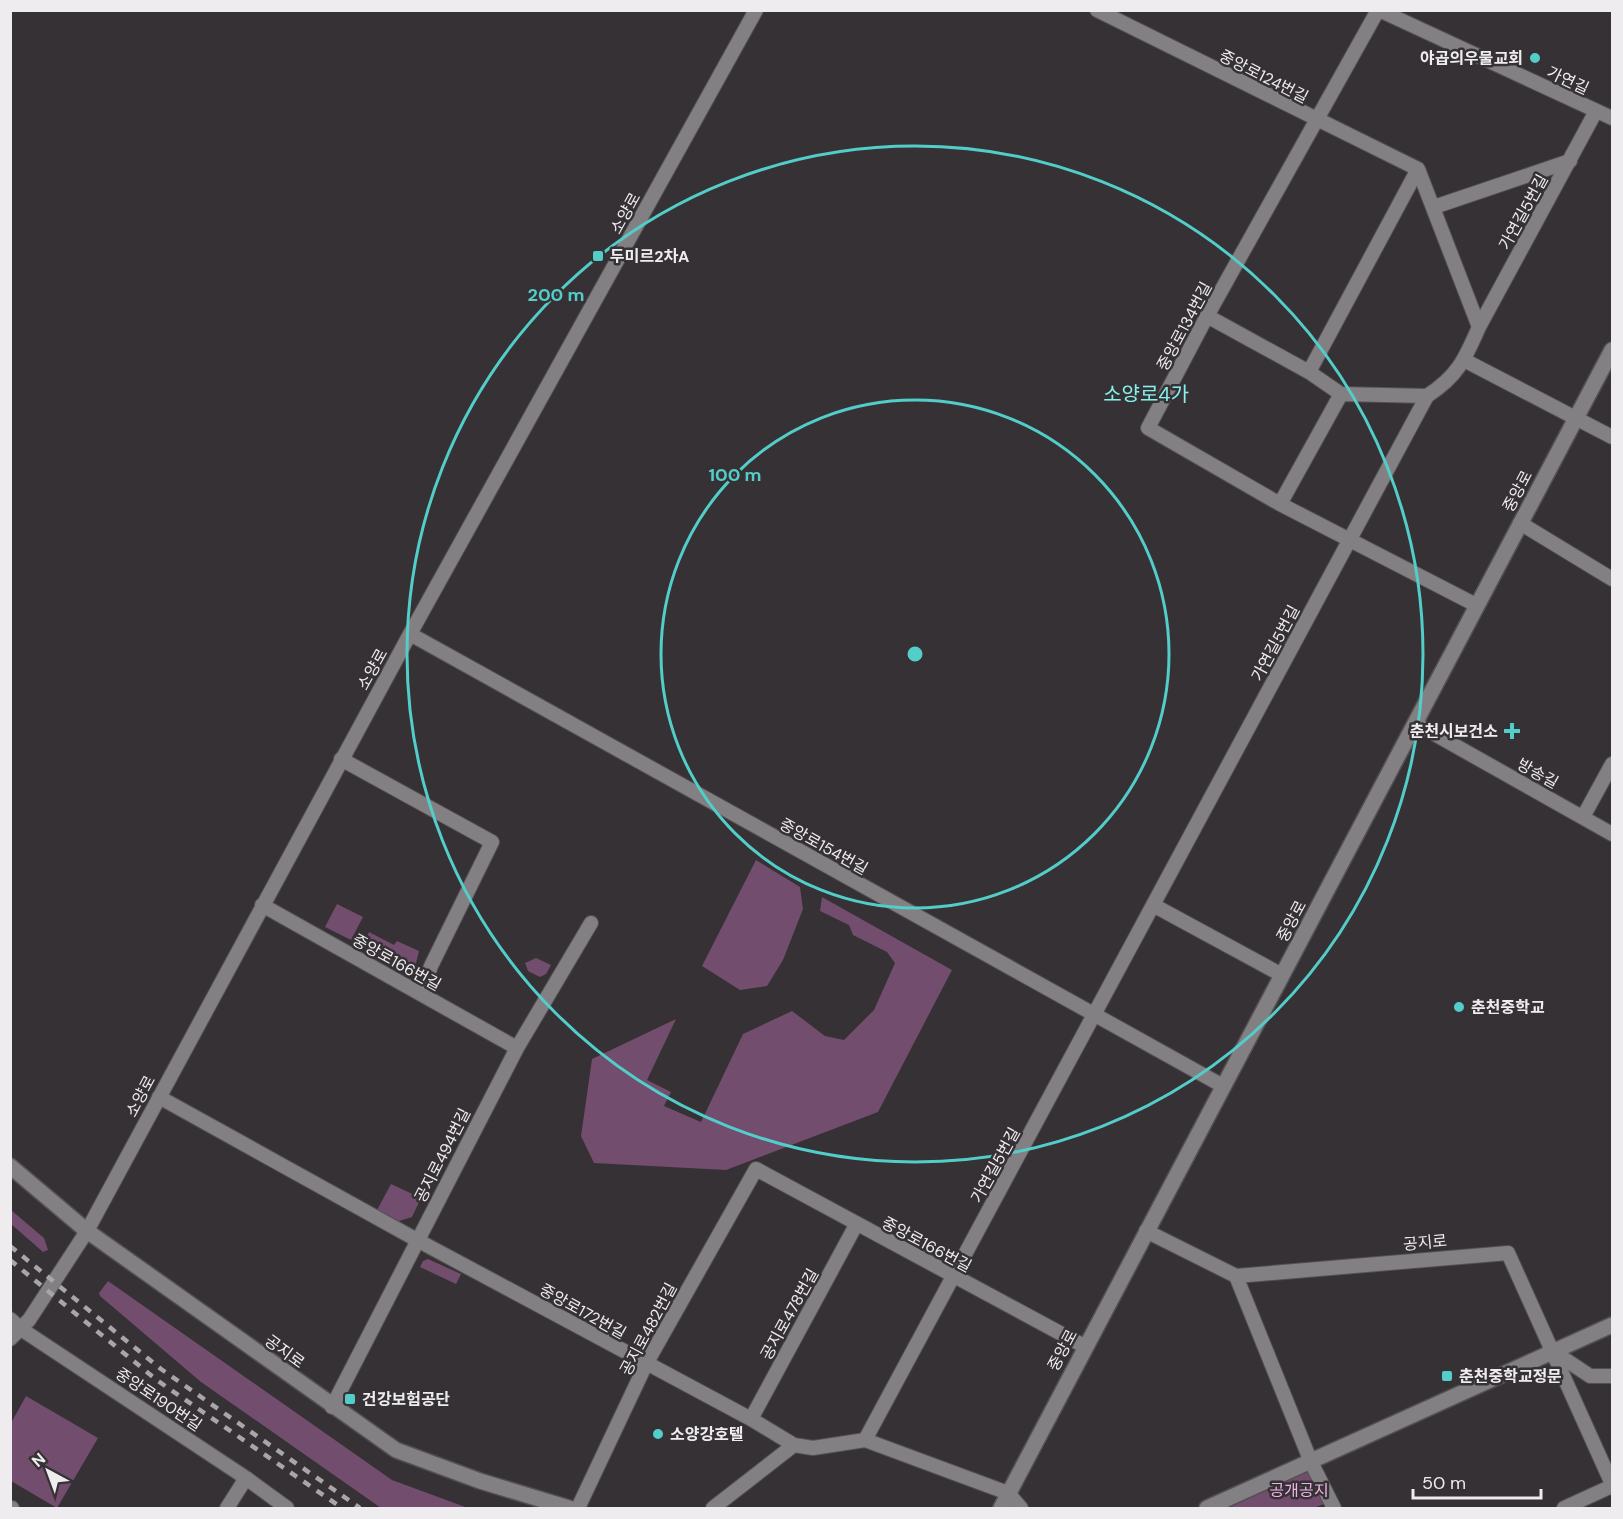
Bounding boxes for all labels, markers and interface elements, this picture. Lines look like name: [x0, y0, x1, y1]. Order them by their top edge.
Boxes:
street label: 중앙로124번길: [1216, 45, 1312, 108]
place label: 야곱의우물교회: [1420, 48, 1523, 69]
marker: 야곱의우물교회: [1528, 51, 1542, 65]
street label: 가연길: [1543, 62, 1592, 99]
street label: 가연길5번길: [1494, 171, 1553, 254]
street label: 소양로: [606, 189, 645, 238]
place label: 두미르2차A: [610, 246, 689, 267]
marker: 두미르2차A: [591, 249, 605, 263]
street label: 중앙로134번길: [1152, 278, 1217, 374]
text: 200 m: [528, 283, 584, 307]
district label: 소양로4가: [1103, 381, 1189, 407]
text: 100 m: [708, 463, 762, 487]
street label: 중앙로: [1498, 467, 1537, 516]
street label: 가연길5번길: [1247, 601, 1304, 685]
centre of rings: [905, 644, 925, 664]
street label: 소양로: [353, 645, 392, 694]
place label: 춘천시보건소: [1410, 721, 1498, 742]
marker: 춘천시보건소: [1503, 722, 1521, 740]
street label: 방송길: [1513, 754, 1562, 793]
street label: 중앙로154번길: [776, 813, 872, 879]
street label: 중앙로: [1272, 897, 1311, 946]
street label: 중앙로166번길: [349, 929, 445, 996]
place label: 춘천중학교: [1471, 997, 1545, 1018]
marker: 춘천중학교: [1452, 1000, 1466, 1014]
street label: 소양로: [121, 1072, 160, 1121]
street label: 공지로494번길: [410, 1105, 475, 1206]
street label: 가연길5번길: [966, 1124, 1025, 1207]
street label: 중앙로166번길: [878, 1212, 975, 1277]
street label: 공지로: [1402, 1230, 1448, 1255]
street label: 공지로478번길: [756, 1265, 823, 1364]
street label: 중앙로172번길: [536, 1279, 630, 1344]
street label: 공지로482번길: [615, 1279, 682, 1379]
street label: 중앙로: [1043, 1326, 1082, 1375]
street label: 공지로: [261, 1330, 309, 1373]
street label: 중앙로190번길: [112, 1363, 206, 1436]
place label: 춘천중학교정문: [1459, 1366, 1562, 1387]
marker: 춘천중학교정문: [1440, 1369, 1454, 1383]
place label: 건강보험공단: [362, 1389, 450, 1410]
marker: 건강보험공단: [343, 1392, 357, 1406]
place label: 소양강호텔: [670, 1424, 744, 1445]
marker: 소양강호텔: [651, 1427, 665, 1441]
north arrow: [18, 1441, 78, 1501]
text: N: [27, 1448, 50, 1472]
scale bar: [1413, 1462, 1540, 1500]
text: 50 m: [1422, 1471, 1466, 1495]
park label: 공개공지: [1270, 1480, 1328, 1501]

